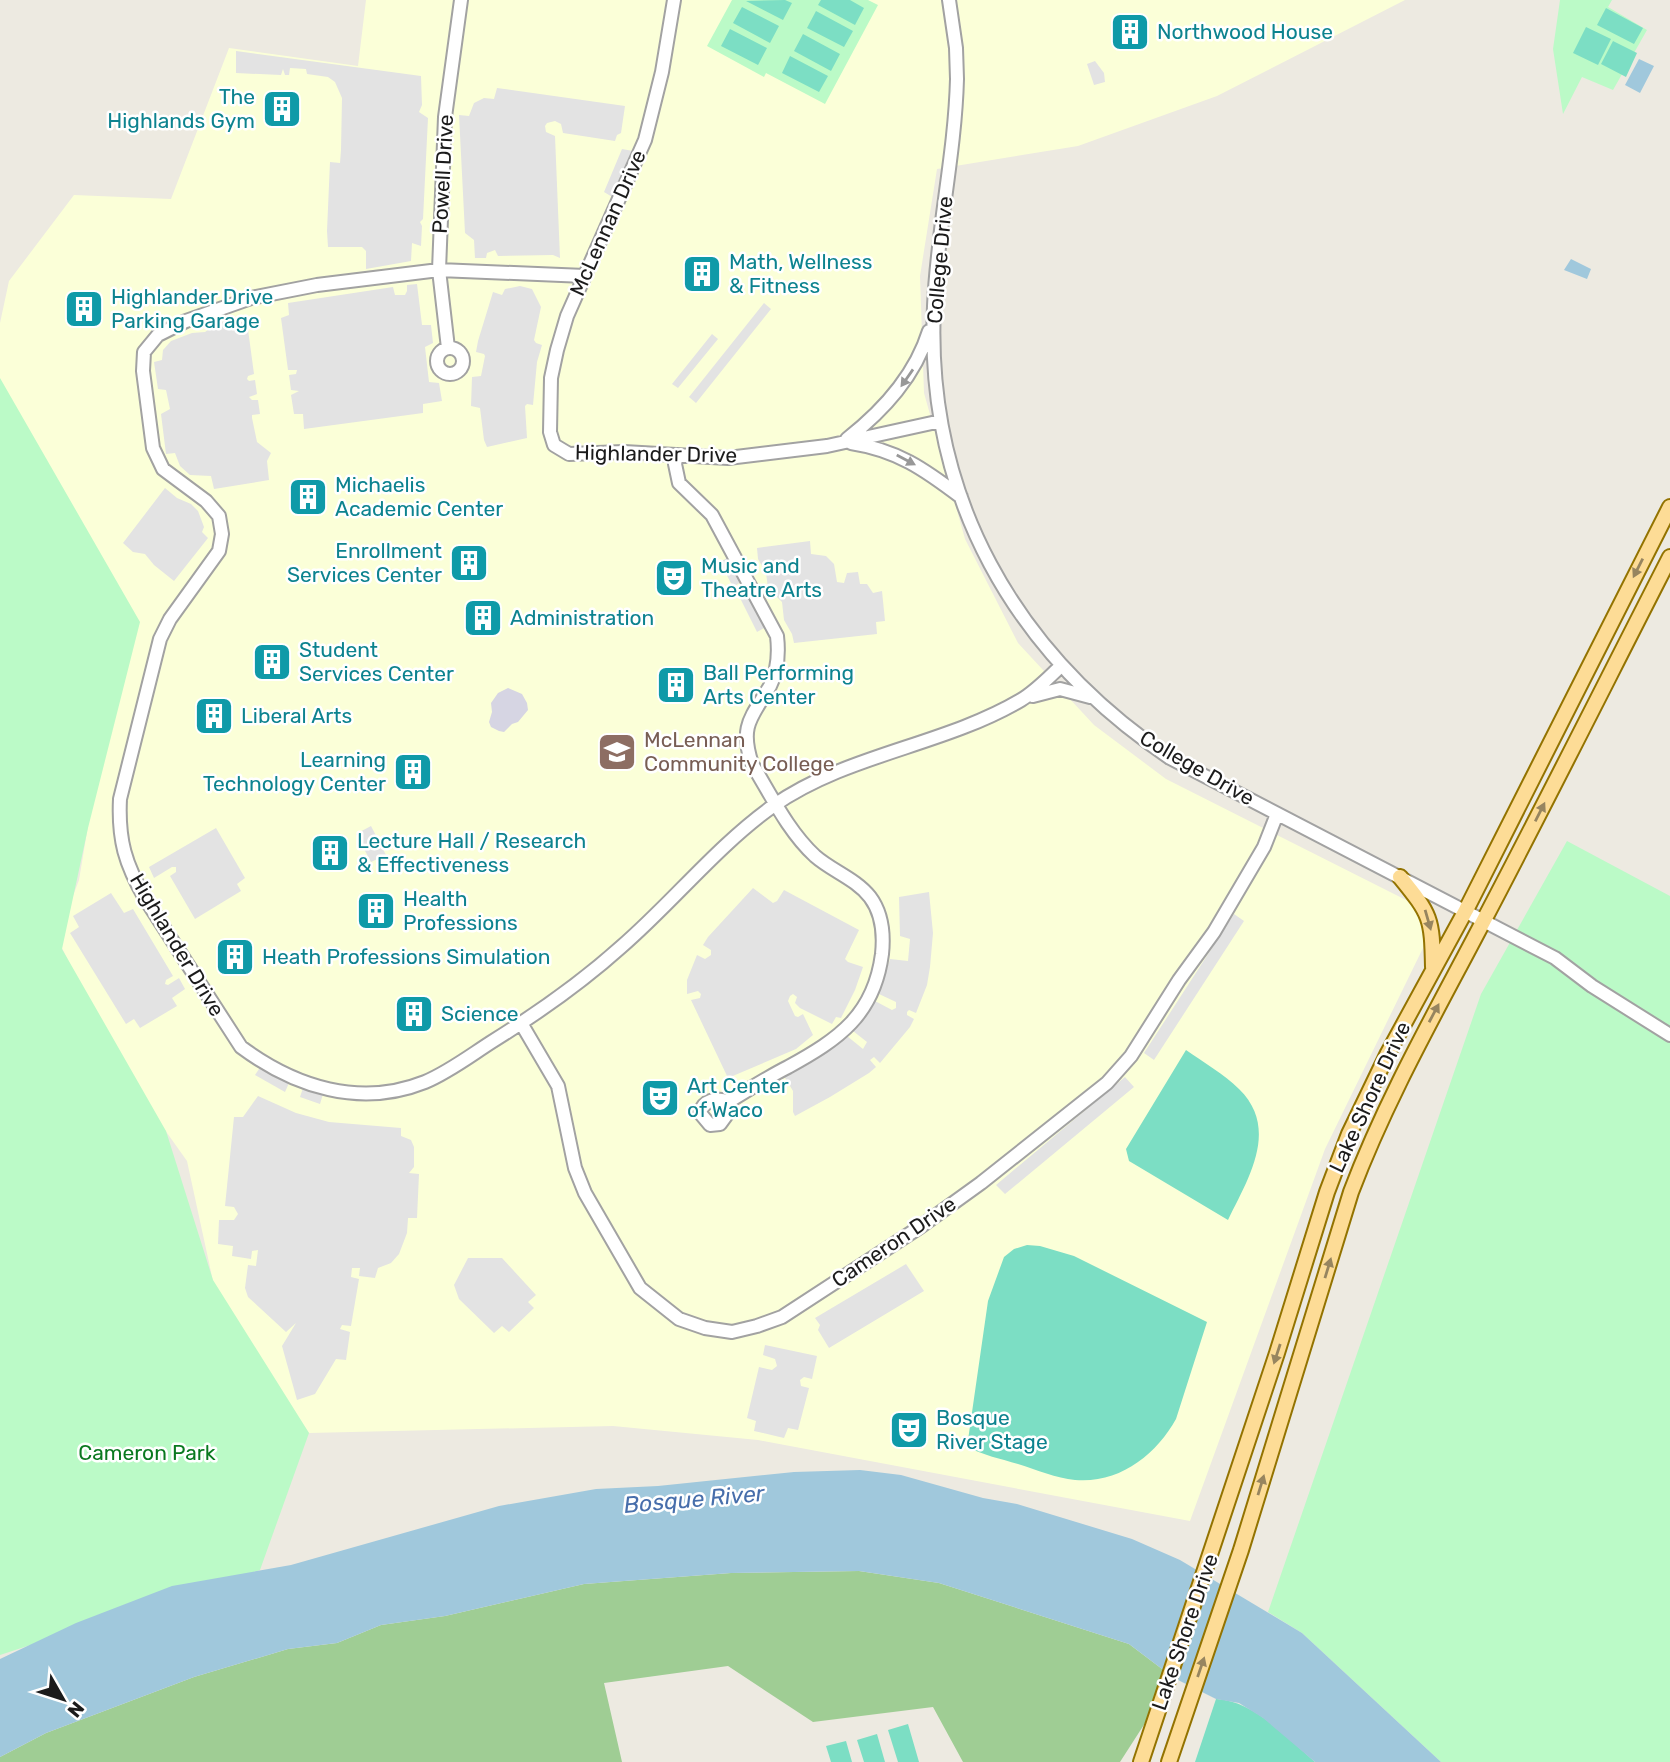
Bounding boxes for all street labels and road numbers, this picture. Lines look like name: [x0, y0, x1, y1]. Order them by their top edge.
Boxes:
street label: Powell Drive: [427, 114, 458, 234]
street label: McLennan Drive: [564, 146, 651, 300]
street label: College Drive: [921, 195, 958, 325]
street label: Highlander Drive: [575, 440, 737, 467]
street label: College Drive: [1136, 725, 1259, 810]
street label: Highlander Drive: [125, 869, 230, 1021]
street label: Lake Shore Drive: [1324, 1017, 1415, 1176]
street label: Cameron Drive: [827, 1191, 961, 1292]
street label: Lake Shore Drive: [1146, 1550, 1223, 1713]

